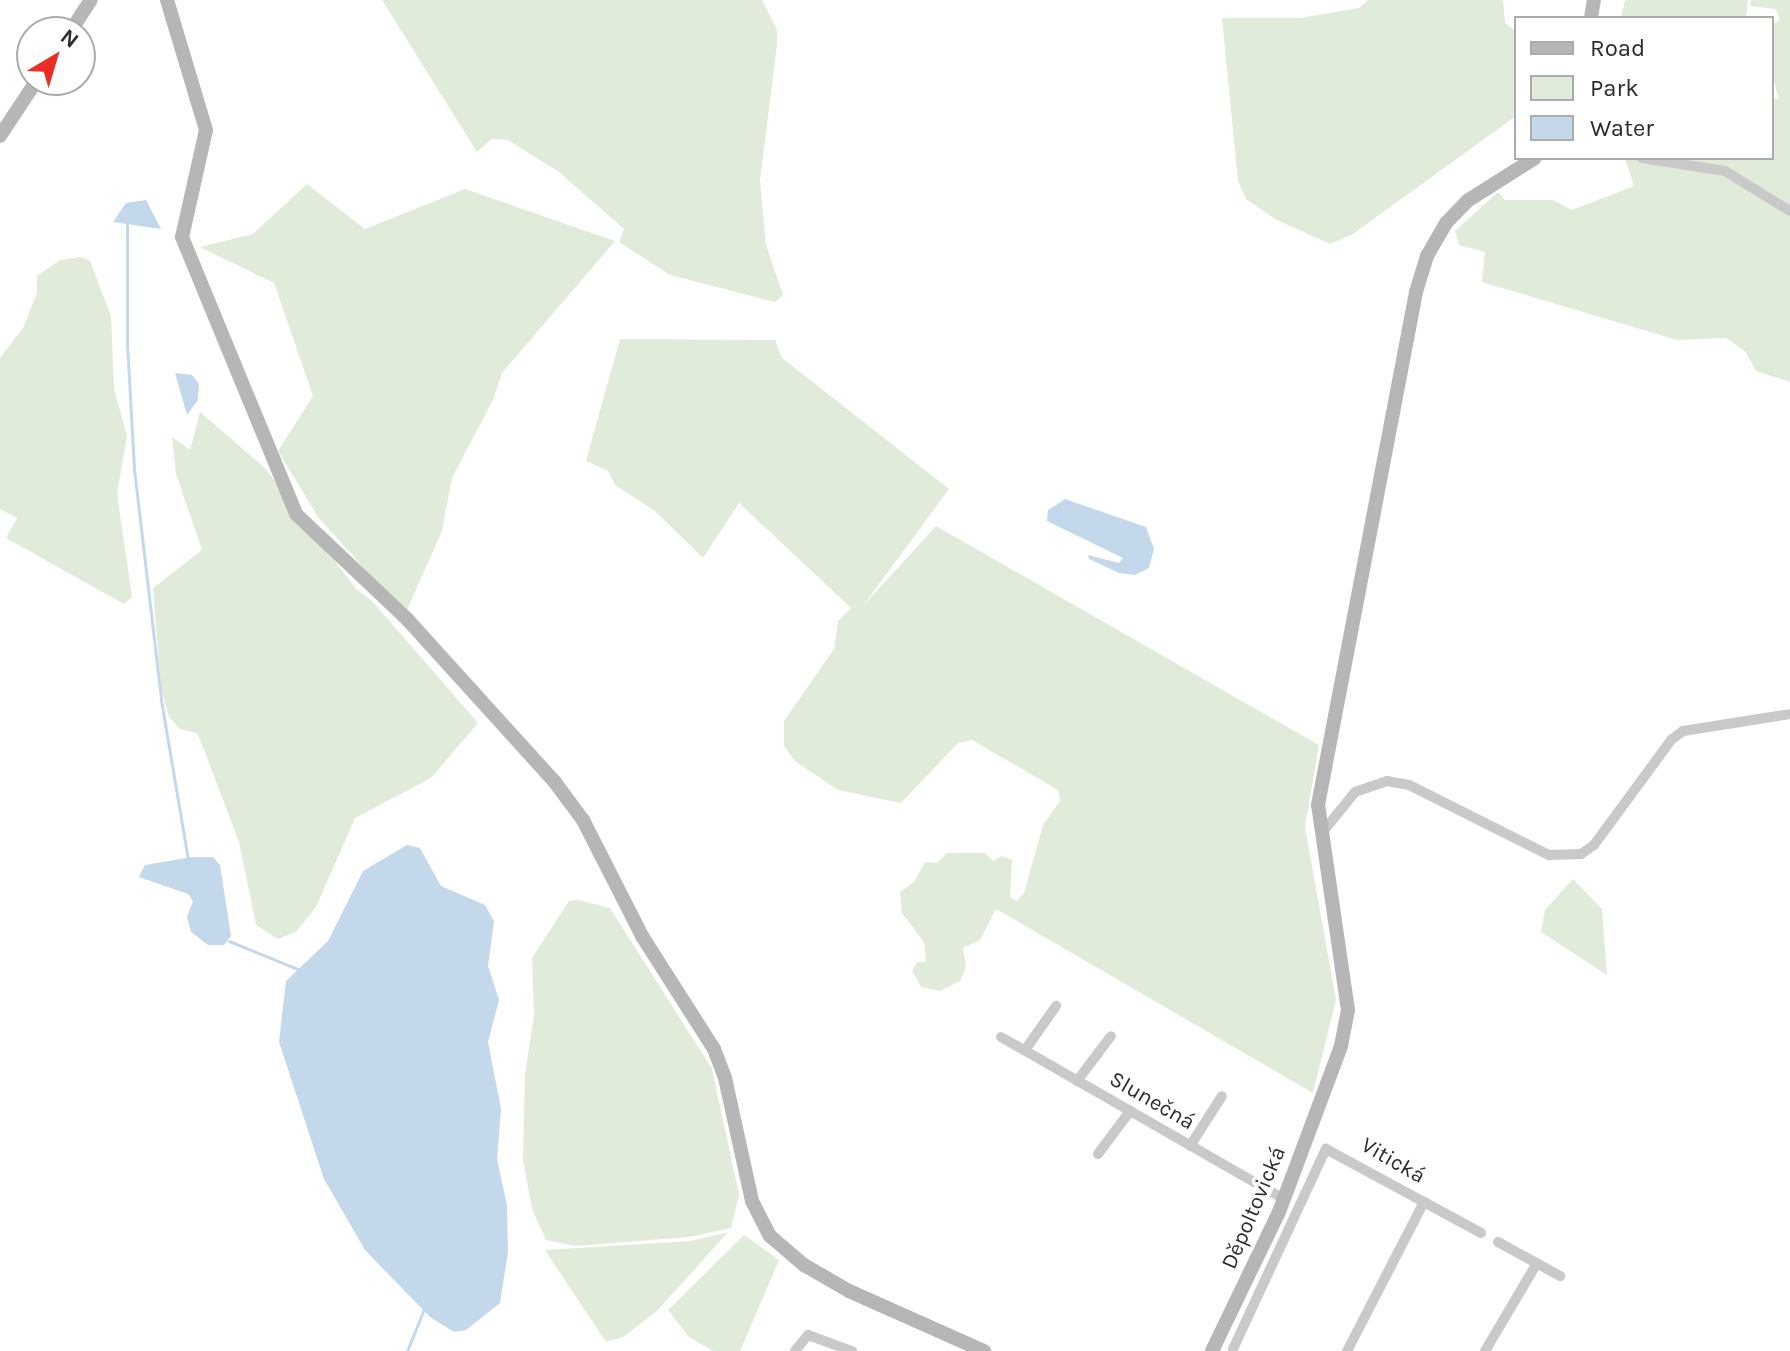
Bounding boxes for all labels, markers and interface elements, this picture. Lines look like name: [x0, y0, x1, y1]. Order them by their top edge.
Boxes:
north arrow: [16, 16, 96, 96]
legend: [1514, 16, 1774, 160]
text: N: [55, 24, 84, 54]
text: Road: [1590, 34, 1645, 62]
text: Park: [1590, 74, 1639, 102]
text: Water: [1590, 114, 1654, 142]
street label: Slunečná: [1105, 1066, 1199, 1136]
street label: Vitická: [1356, 1132, 1430, 1190]
street label: Děpoltovická: [1216, 1143, 1292, 1273]

